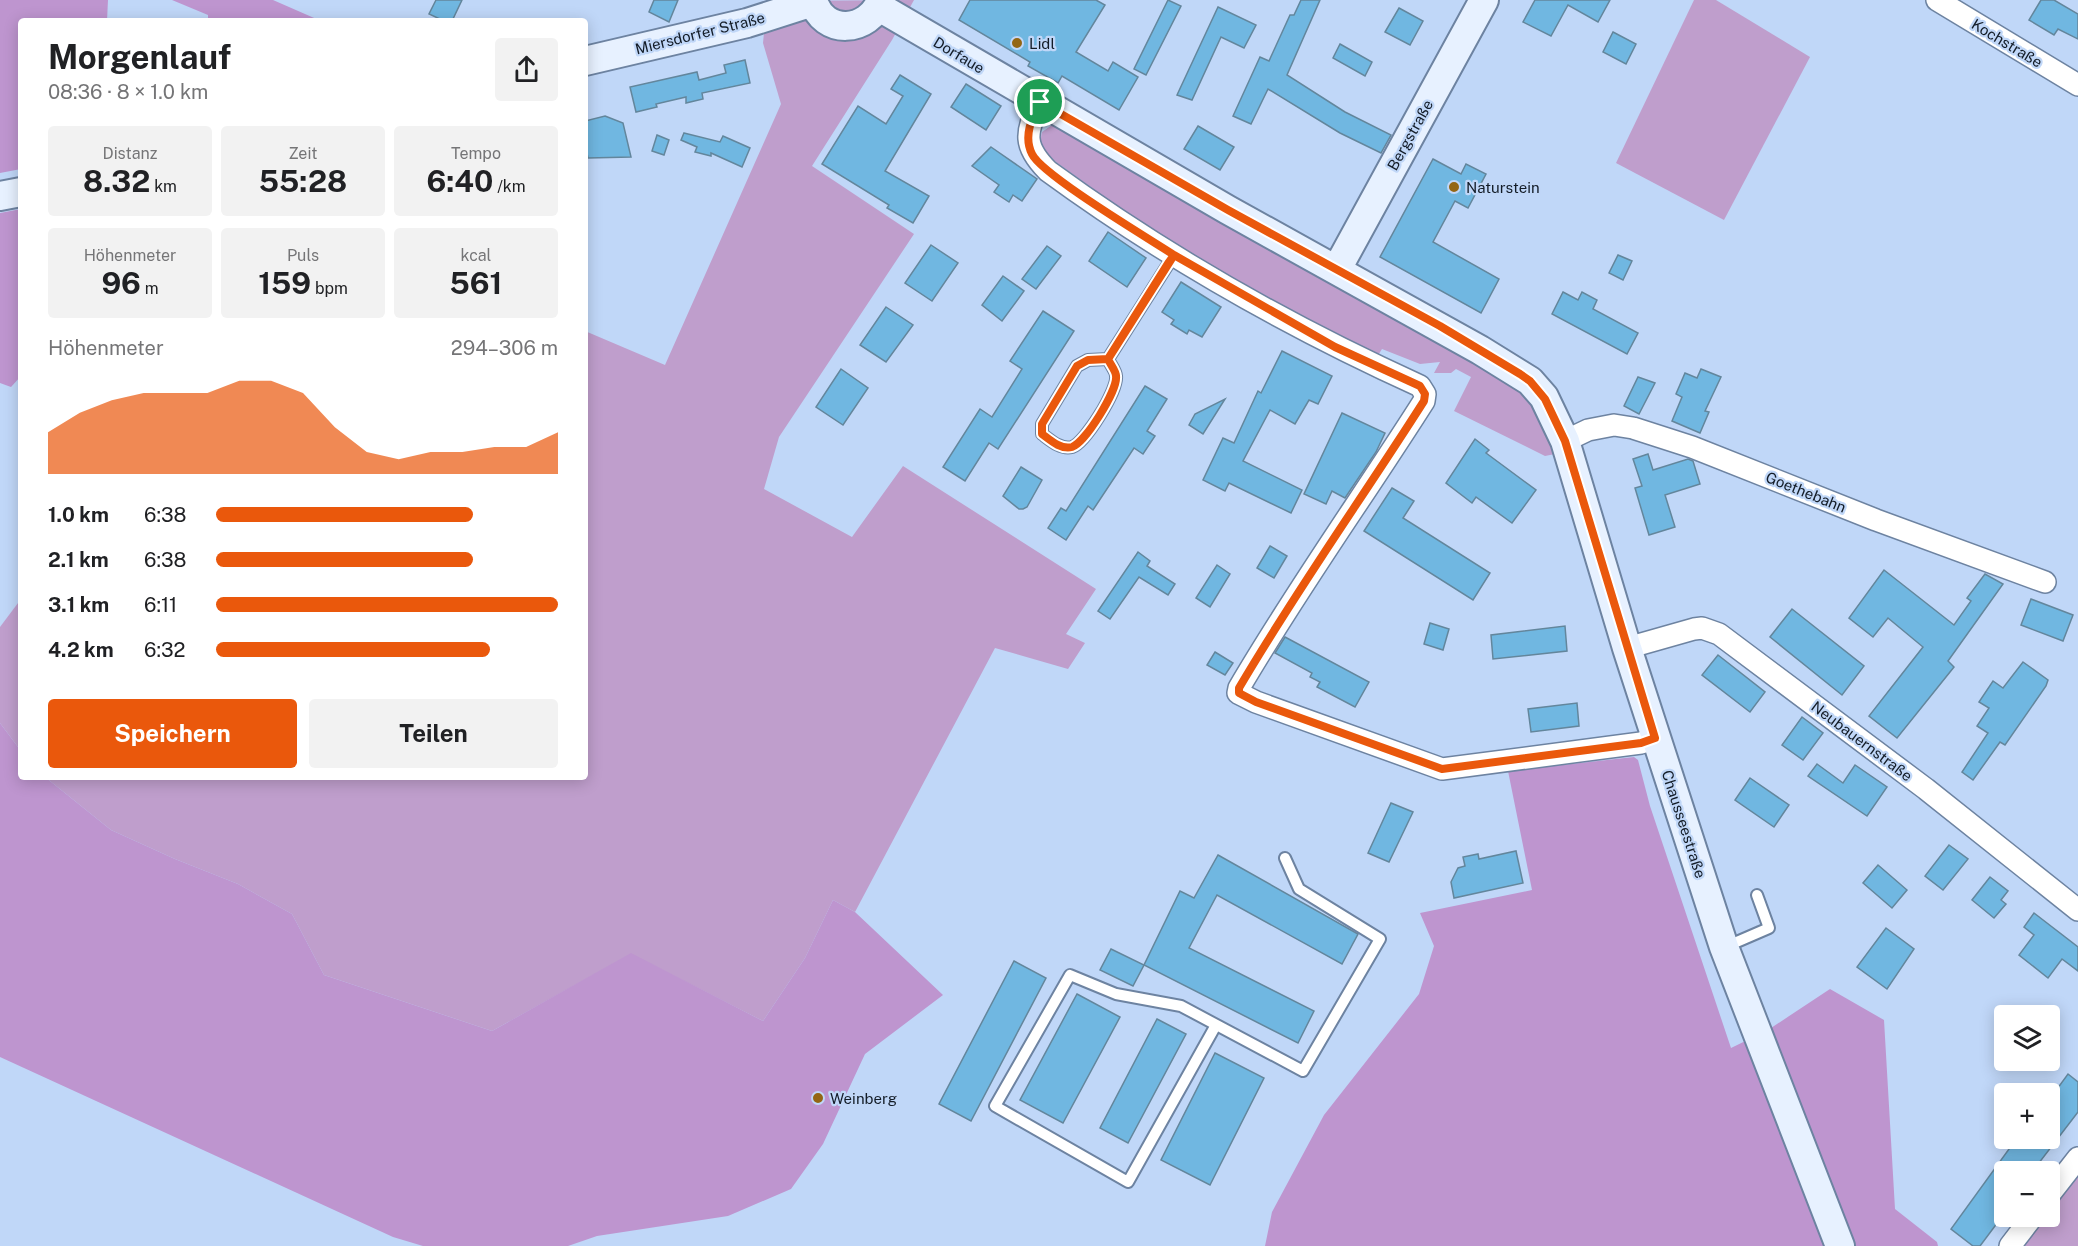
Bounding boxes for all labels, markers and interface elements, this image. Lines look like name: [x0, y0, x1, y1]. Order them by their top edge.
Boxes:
street label: Miersdorfer Straße: [633, 9, 767, 57]
street label: Kochstraße: [1969, 15, 2045, 71]
street label: Dorfaue: [930, 33, 988, 77]
place label: Lidl: [1029, 35, 1055, 52]
marker: Lidl: [1010, 36, 1024, 50]
text: Morgenlauf: [48, 38, 231, 76]
button: share: [495, 38, 558, 101]
pin: [1014, 76, 1065, 127]
text: 08:36 · 8 × 1.0 km: [48, 80, 208, 104]
icon: arrive: [1023, 85, 1056, 118]
street label: Bergstraße: [1384, 97, 1436, 173]
text: Distanz: [103, 144, 157, 163]
text: Zeit: [288, 144, 318, 163]
text: Tempo: [451, 144, 501, 163]
text: 8.32: [83, 163, 150, 199]
text: 55:28: [259, 163, 347, 199]
text: 6:40: [426, 163, 493, 199]
text: km: [150, 177, 177, 196]
text: /km: [493, 177, 526, 196]
place label: Naturstein: [1466, 179, 1540, 196]
marker: Naturstein: [1447, 180, 1461, 194]
text: Höhenmeter: [84, 246, 176, 265]
text: Puls: [287, 246, 319, 265]
text: kcal: [461, 246, 491, 265]
text: 96: [101, 265, 141, 301]
text: 159: [258, 265, 311, 301]
text: 561: [450, 265, 502, 301]
text: m: [141, 279, 159, 298]
text: bpm: [311, 279, 348, 298]
text: Höhenmeter: [48, 336, 164, 360]
text: 294–306 m: [451, 336, 558, 360]
street label: Goethebahn: [1763, 468, 1849, 516]
text: 1.0 km: [48, 503, 109, 527]
text: 6:38: [144, 503, 186, 527]
text: 2.1 km: [48, 548, 109, 572]
text: 6:38: [144, 548, 186, 572]
text: 3.1 km: [48, 593, 109, 617]
text: 6:11: [144, 593, 177, 617]
text: 4.2 km: [48, 638, 114, 662]
text: 6:32: [144, 638, 185, 662]
street label: Neubauernstraße: [1808, 698, 1916, 784]
button: Speichern: [48, 699, 297, 768]
button: Teilen: [309, 699, 558, 768]
street label: Chausseestraße: [1659, 768, 1709, 880]
map controls: [1994, 1005, 2060, 1227]
button: layers: [1994, 1005, 2060, 1071]
button: +: [1994, 1083, 2060, 1149]
place label: Weinberg: [830, 1090, 897, 1107]
marker: Weinberg: [811, 1091, 825, 1105]
button: −: [1994, 1161, 2060, 1227]

